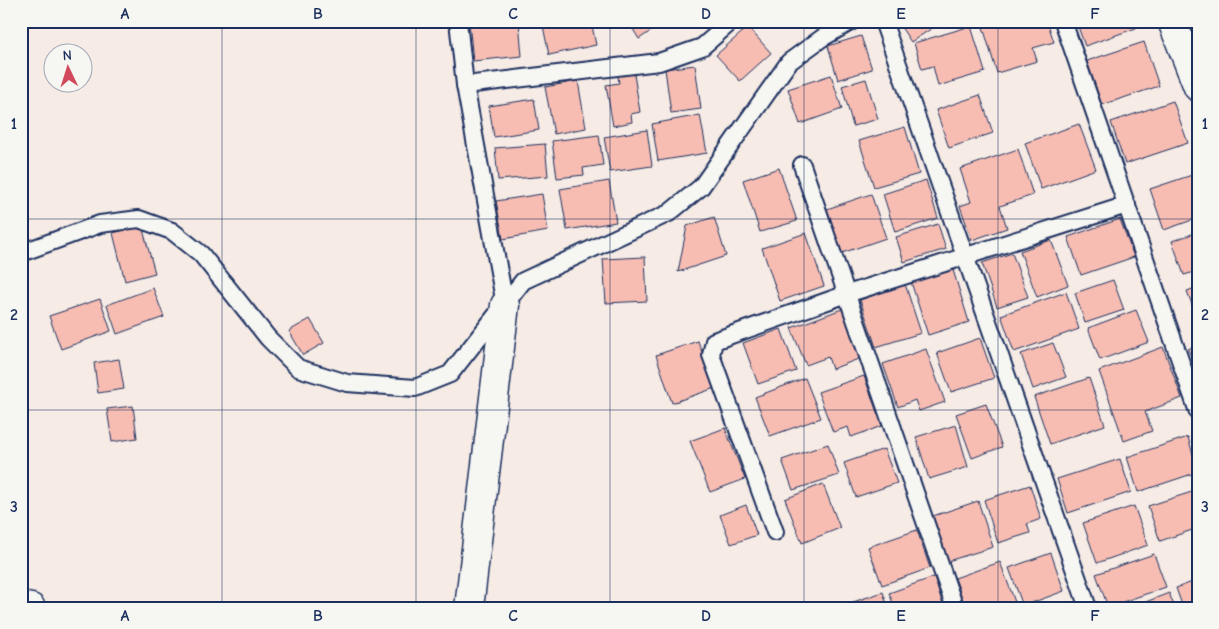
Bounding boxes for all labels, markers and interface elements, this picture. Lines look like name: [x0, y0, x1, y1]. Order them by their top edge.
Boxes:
text: A: [121, 5, 130, 23]
text: B: [313, 5, 323, 23]
text: C: [508, 5, 518, 23]
text: D: [701, 5, 711, 23]
text: E: [896, 5, 906, 23]
text: F: [1090, 5, 1100, 23]
north arrow: [42, 42, 92, 92]
text: N: [62, 47, 72, 64]
text: 1: [11, 115, 17, 133]
text: 1: [1202, 115, 1208, 133]
text: 2: [10, 306, 18, 324]
text: 2: [1201, 306, 1209, 324]
text: 3: [10, 498, 18, 516]
text: 3: [1201, 498, 1209, 516]
text: A: [121, 607, 130, 625]
text: B: [313, 607, 323, 625]
text: C: [508, 607, 518, 625]
text: D: [701, 607, 711, 625]
text: E: [896, 607, 906, 625]
text: F: [1090, 607, 1100, 625]

